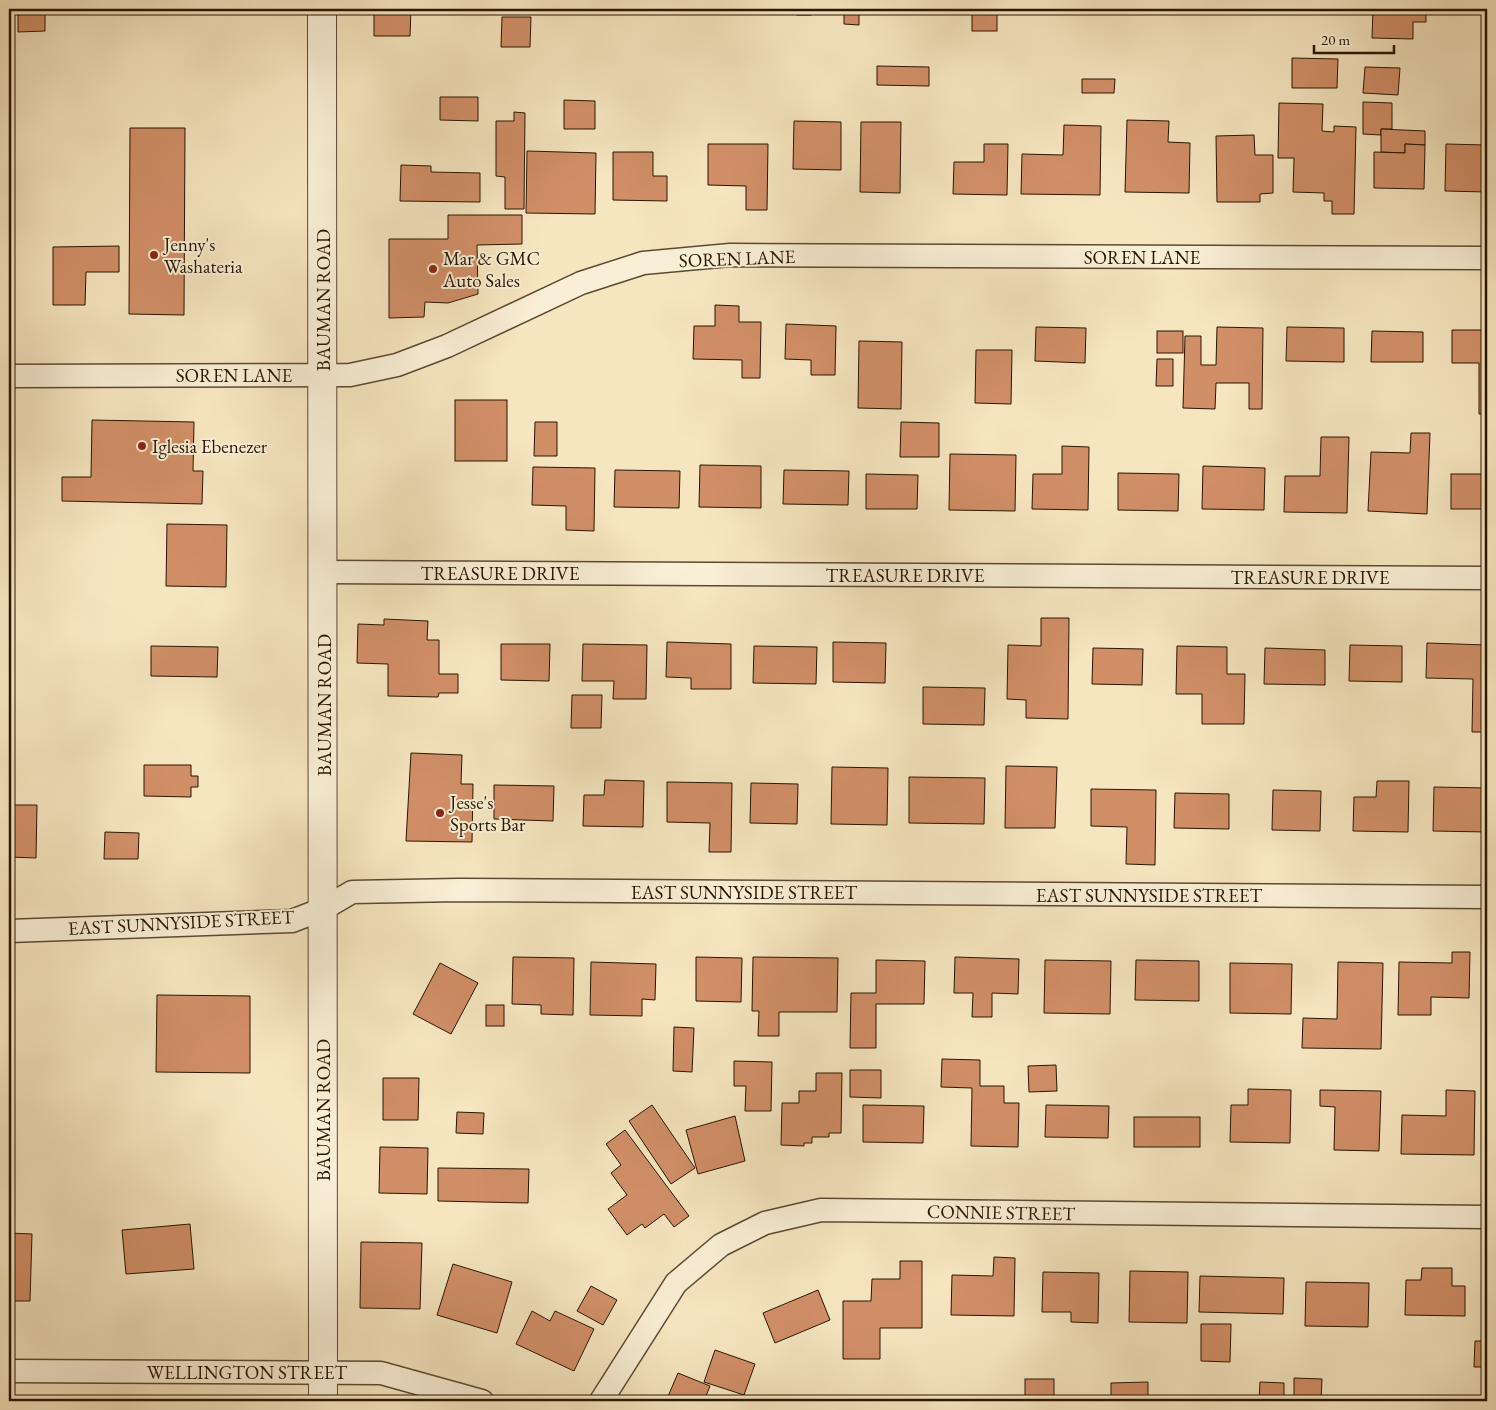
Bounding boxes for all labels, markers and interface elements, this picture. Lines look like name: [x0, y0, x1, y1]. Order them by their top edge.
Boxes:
scale bar: [1314, 22, 1394, 54]
text: 20 m: [1321, 30, 1350, 49]
street label: BAUMAN ROAD: [311, 229, 336, 371]
place label: Jenny's Washateria: [162, 232, 243, 279]
street label: SOREN LANE: [678, 244, 796, 273]
street label: SOREN LANE: [1084, 245, 1201, 270]
place label: Mar & GMC Auto Sales: [442, 246, 540, 293]
marker: Jenny's Washateria: [148, 249, 160, 261]
marker: Mar & GMC Auto Sales: [427, 263, 439, 275]
street label: SOREN LANE: [176, 363, 293, 388]
place label: Iglesia Ebenezer: [152, 434, 268, 459]
marker: Iglesia Ebenezer: [136, 440, 148, 452]
street label: TREASURE DRIVE: [421, 561, 580, 586]
street label: TREASURE DRIVE: [826, 563, 985, 588]
street label: TREASURE DRIVE: [1231, 565, 1390, 590]
street label: BAUMAN ROAD: [312, 634, 337, 776]
place label: Jesse's Sports Bar: [448, 790, 526, 837]
marker: Jesse's Sports Bar: [434, 807, 446, 819]
street label: EAST SUNNYSIDE STREET: [631, 880, 858, 905]
street label: EAST SUNNYSIDE STREET: [1036, 883, 1263, 908]
street label: EAST SUNNYSIDE STREET: [67, 904, 295, 941]
street label: BAUMAN ROAD: [311, 1039, 336, 1181]
street label: CONNIE STREET: [927, 1199, 1076, 1226]
street label: WELLINGTON STREET: [147, 1360, 348, 1385]

